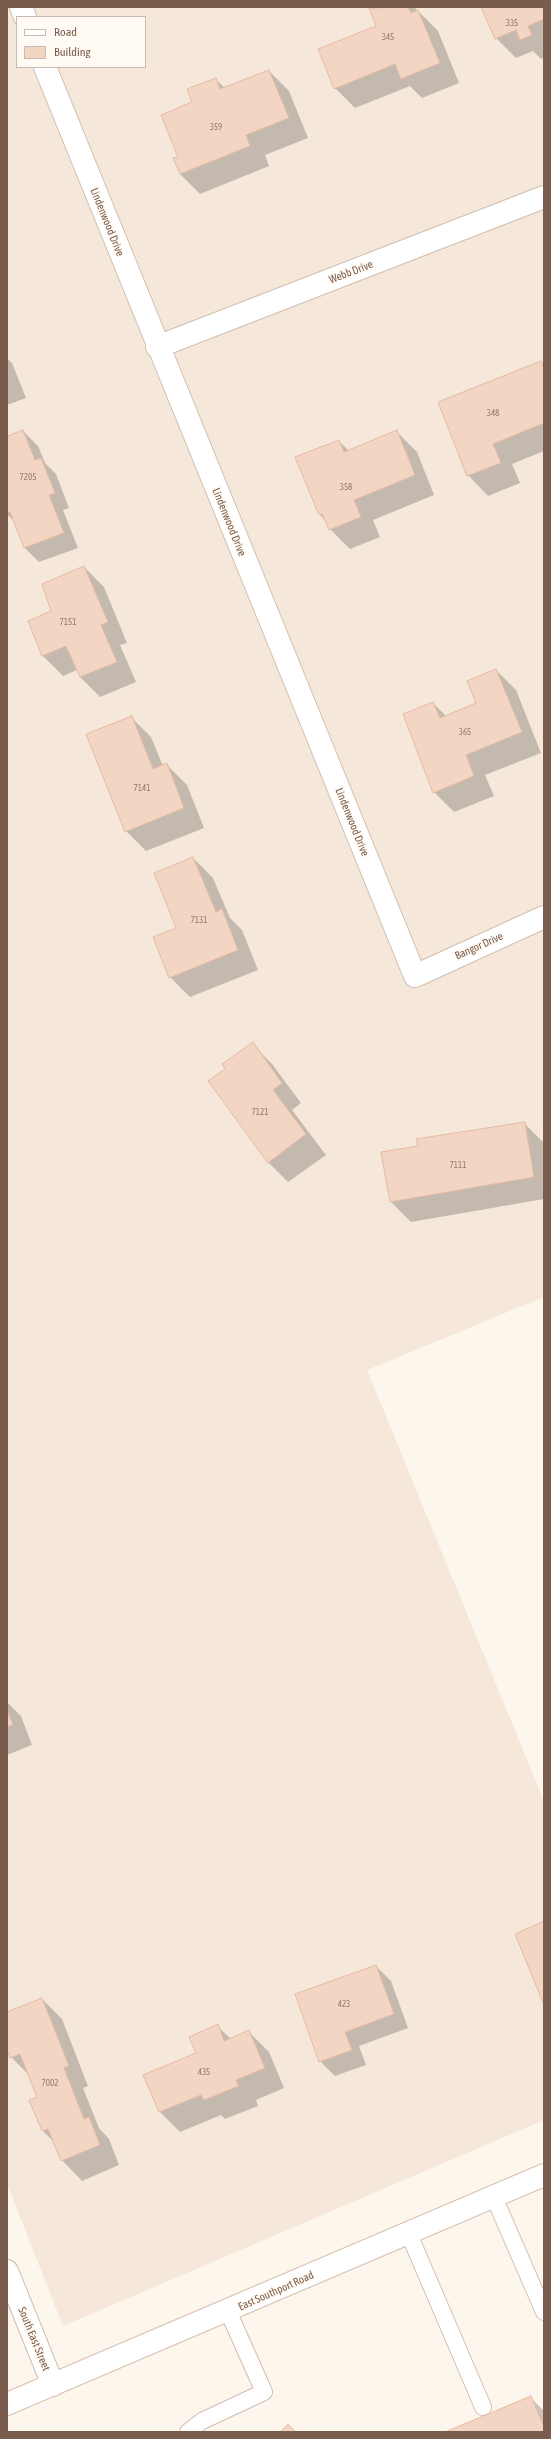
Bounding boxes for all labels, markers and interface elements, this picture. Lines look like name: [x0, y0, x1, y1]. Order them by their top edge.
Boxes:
legend: [16, 16, 146, 68]
house number: 335: [506, 18, 518, 28]
text: Road: [54, 25, 77, 39]
house number: 345: [382, 32, 394, 42]
text: Building: [54, 45, 91, 59]
house number: 359: [210, 122, 222, 132]
street label: Lindenwood Drive: [87, 186, 127, 258]
street label: Webb Drive: [327, 258, 375, 286]
house number: 348: [487, 408, 499, 418]
house number: 7205: [20, 472, 36, 482]
house number: 358: [340, 482, 352, 492]
street label: Lindenwood Drive: [209, 486, 249, 558]
house number: 7151: [60, 617, 76, 627]
house number: 365: [459, 727, 471, 737]
house number: 7141: [134, 783, 150, 793]
street label: Lindenwood Drive: [332, 786, 372, 858]
house number: 7131: [191, 915, 207, 925]
street label: Bangor Drive: [453, 930, 505, 962]
house number: 7121: [252, 1107, 268, 1117]
house number: 7111: [450, 1160, 466, 1170]
house number: 423: [338, 1999, 350, 2009]
house number: 435: [198, 2067, 210, 2077]
house number: 7002: [42, 2078, 58, 2088]
street label: East Southport Road: [236, 2268, 316, 2314]
street label: South East Street: [15, 2305, 53, 2373]

